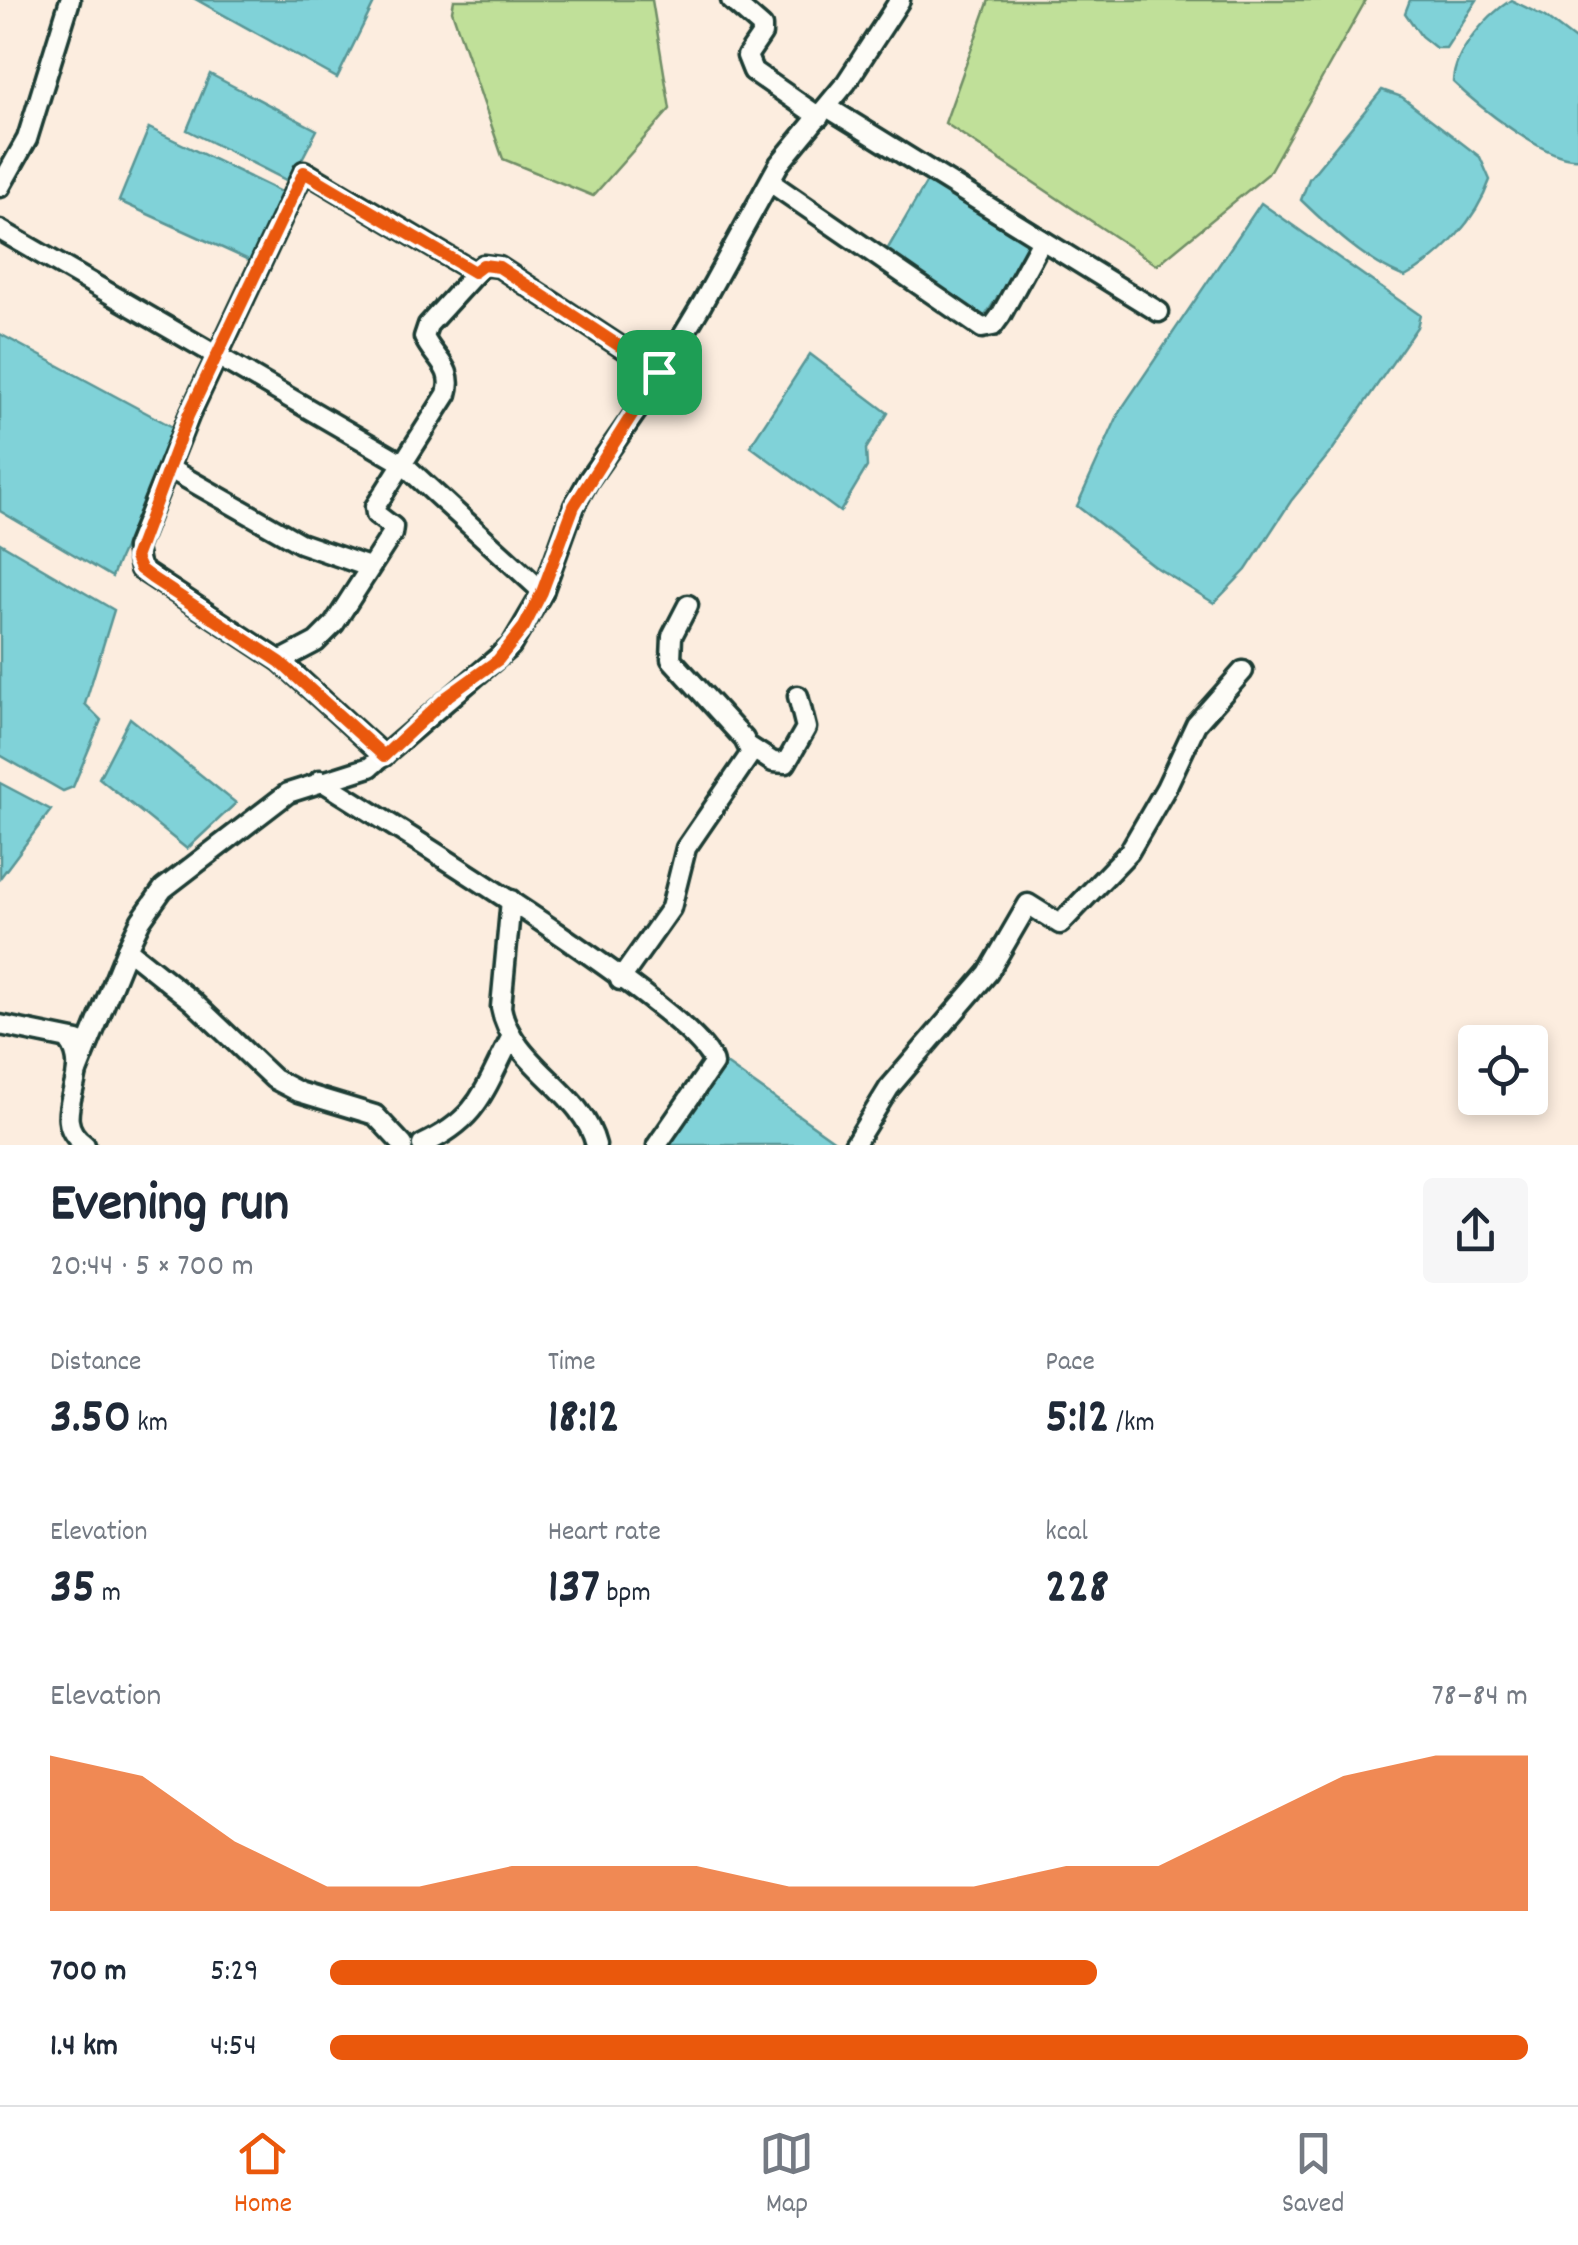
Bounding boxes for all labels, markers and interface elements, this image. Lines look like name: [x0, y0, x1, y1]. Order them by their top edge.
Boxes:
pin: [617, 330, 702, 415]
icon: arrive: [632, 345, 687, 400]
map controls: [1458, 1025, 1548, 1115]
button: locate: [1458, 1025, 1548, 1115]
text: Evening run: [50, 1168, 289, 1247]
button: share: [1423, 1178, 1528, 1283]
text: 20:44 · 5 × 700 m: [50, 1245, 254, 1291]
text: Distance: [50, 1344, 141, 1384]
text: Time: [548, 1344, 596, 1384]
text: Pace: [1045, 1344, 1095, 1384]
text: 3.50: [50, 1384, 131, 1456]
text: 18:12: [548, 1384, 620, 1456]
text: 5:12: [1045, 1384, 1110, 1456]
text: km: [131, 1405, 168, 1445]
text: /km: [1110, 1405, 1155, 1445]
text: Elevation: [50, 1514, 147, 1554]
text: Heart rate: [548, 1514, 661, 1554]
text: kcal: [1045, 1514, 1088, 1554]
text: 35: [50, 1554, 95, 1626]
text: 137: [548, 1554, 600, 1626]
text: 228: [1045, 1554, 1109, 1626]
text: m: [95, 1575, 121, 1615]
text: bpm: [600, 1575, 651, 1615]
text: Elevation: [50, 1675, 161, 1721]
text: 78–84 m: [1432, 1675, 1528, 1721]
text: 700 m: [50, 1950, 126, 1996]
text: 5:29: [210, 1950, 259, 1996]
text: 1.4 km: [50, 2025, 118, 2071]
text: 4:54: [210, 2025, 257, 2071]
tab: Home: [234, 2126, 292, 2226]
tab: Map: [759, 2126, 814, 2226]
tab: Saved: [1282, 2126, 1344, 2226]

